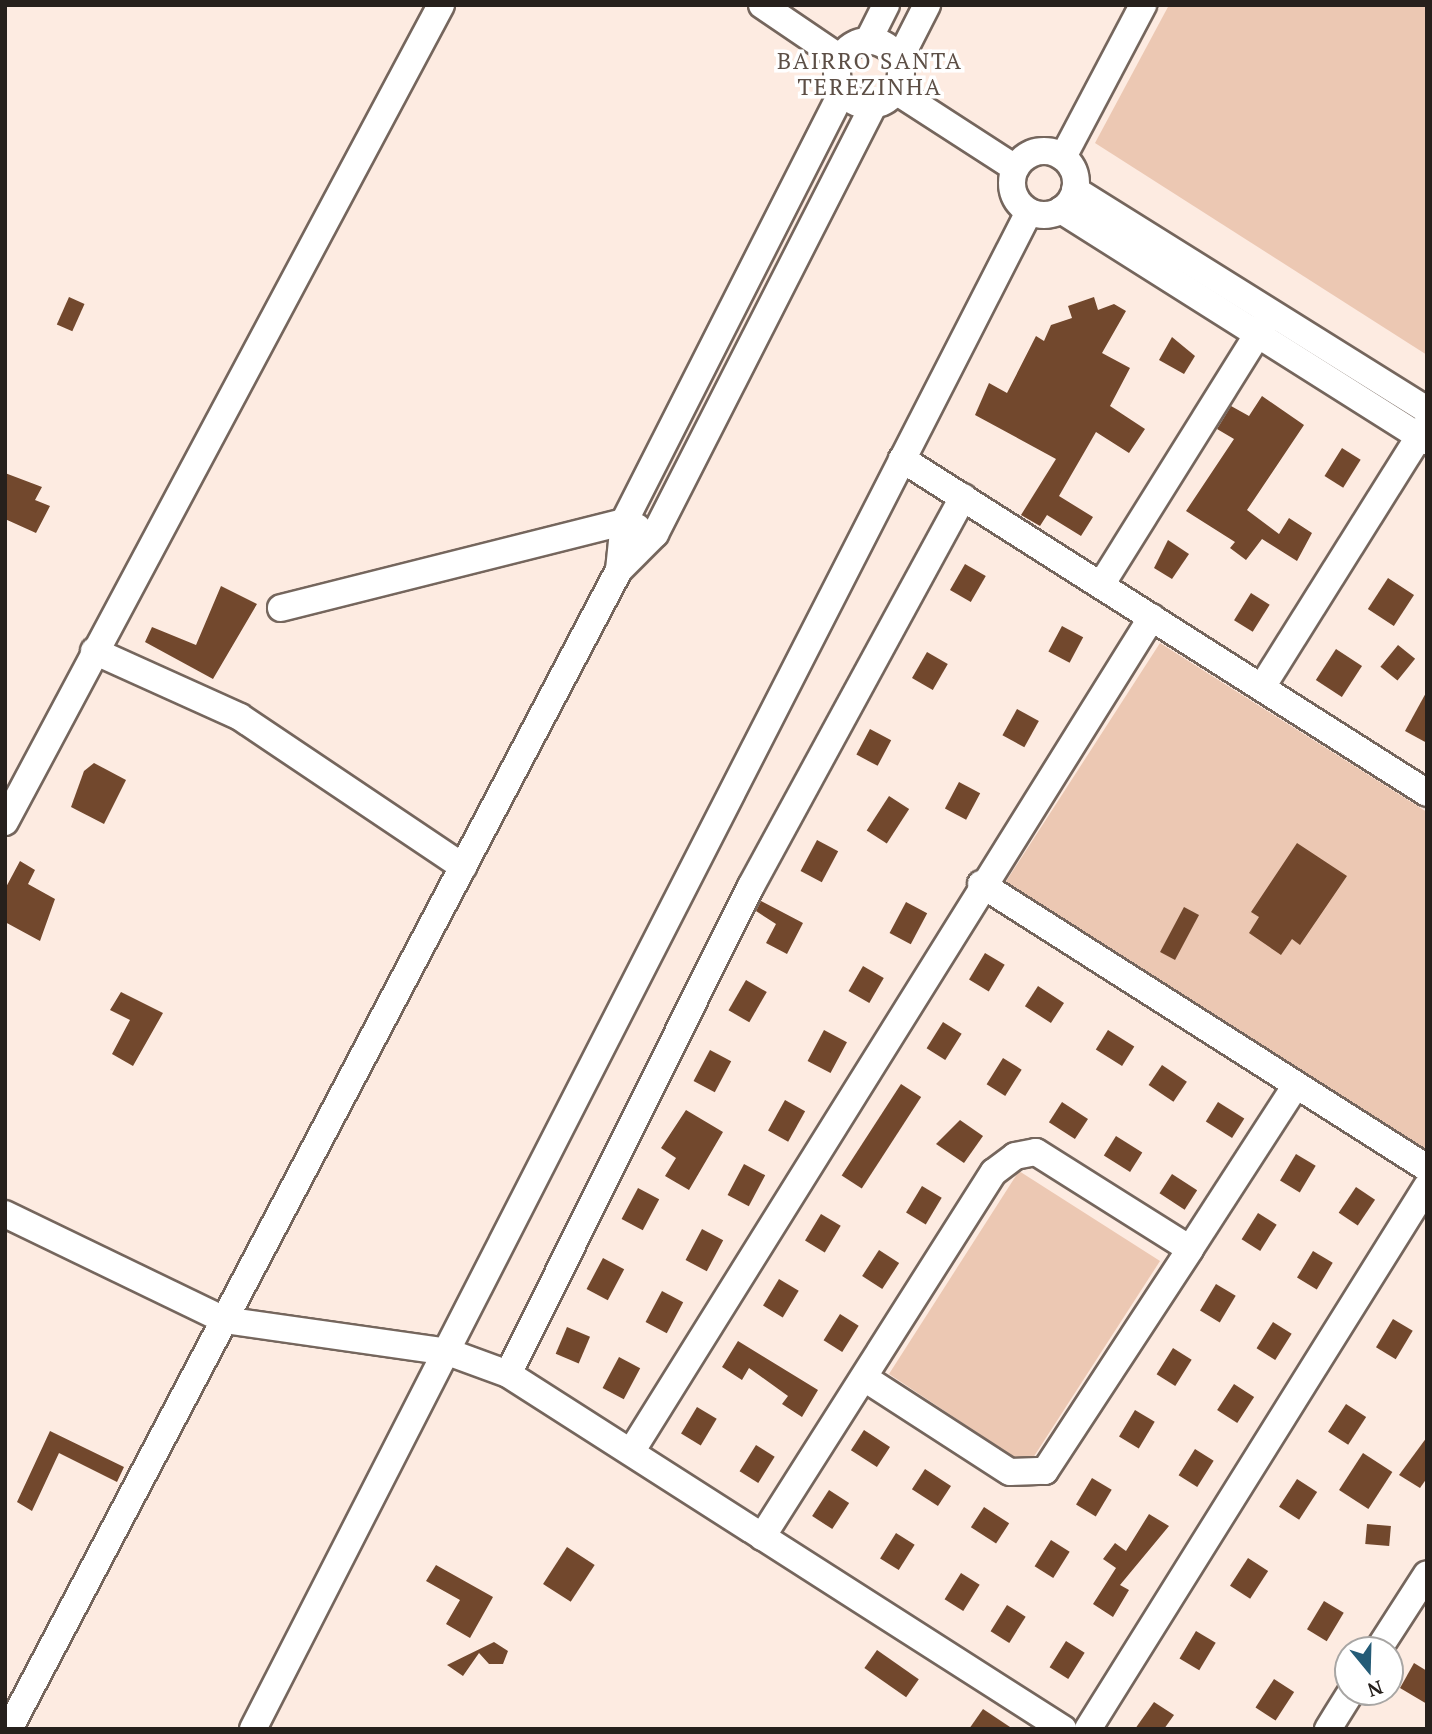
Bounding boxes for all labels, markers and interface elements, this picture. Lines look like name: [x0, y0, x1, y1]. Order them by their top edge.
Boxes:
district label: BAIRRO SANTA TEREZINHA: [778, 47, 962, 101]
north arrow: [1334, 1636, 1404, 1706]
text: N: [1364, 1675, 1386, 1704]

